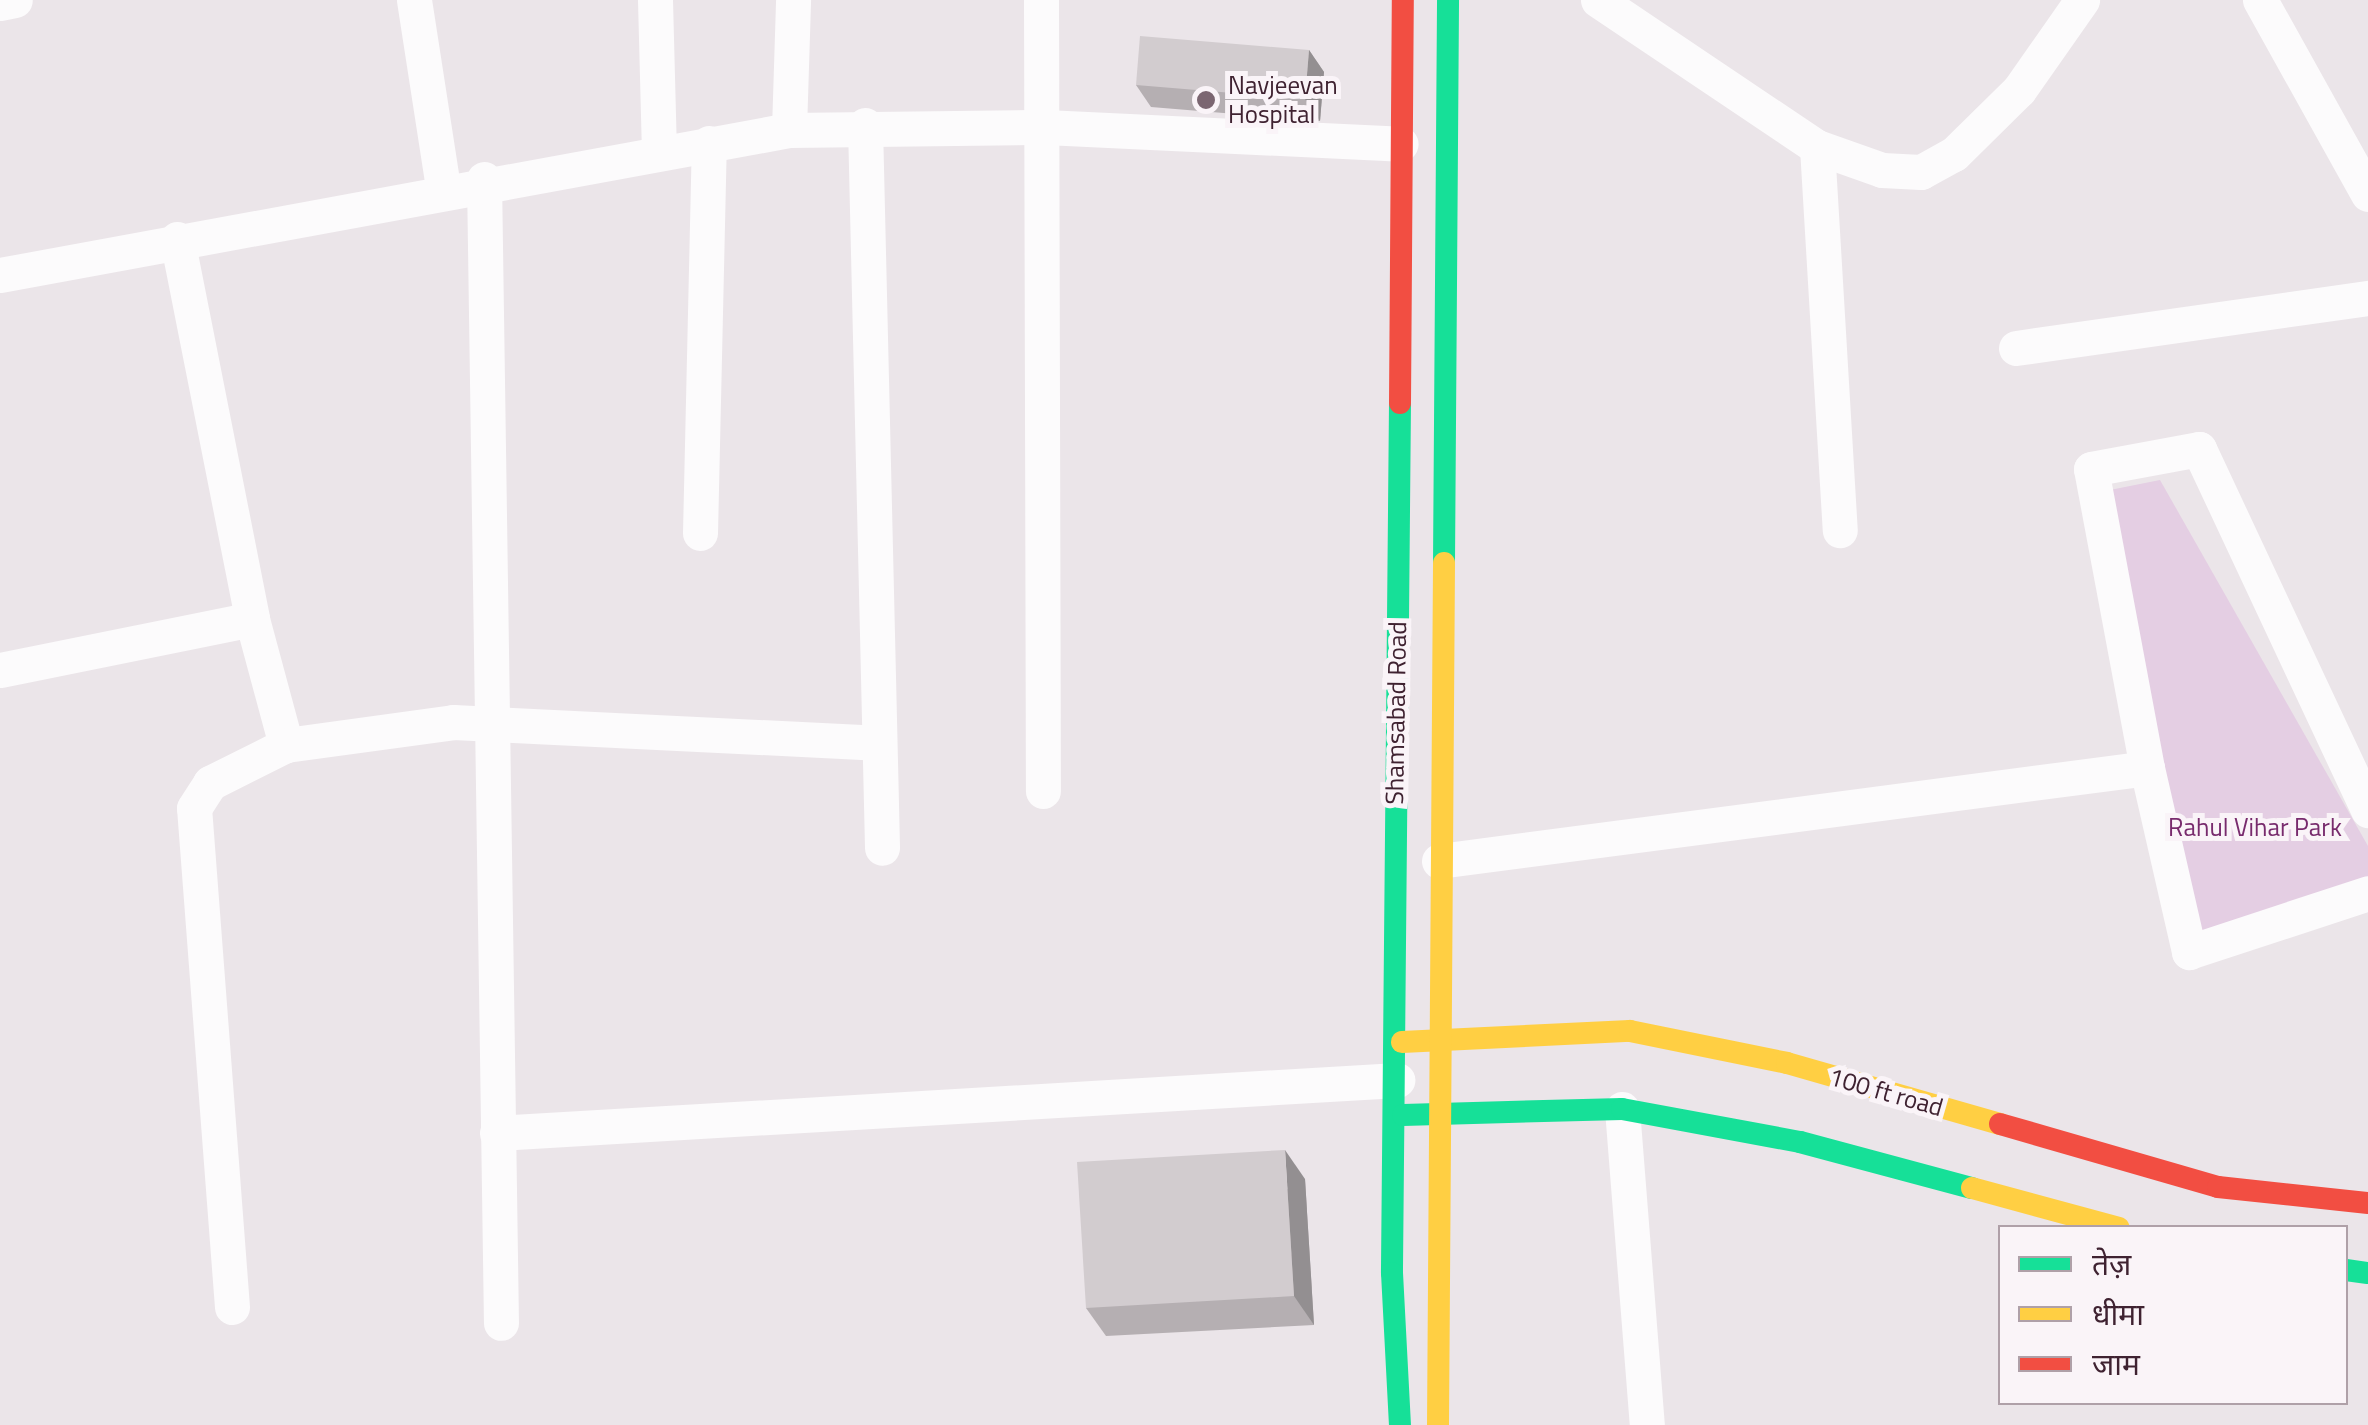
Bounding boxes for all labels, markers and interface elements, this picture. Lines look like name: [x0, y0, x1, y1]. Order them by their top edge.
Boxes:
place label: Navjeevan Hospital: [1228, 71, 1338, 130]
marker: Navjeevan Hospital: [1193, 87, 1219, 113]
street label: Shamsabad Road: [1379, 621, 1413, 805]
park label: Rahul Vihar Park: [2168, 812, 2342, 842]
street label: 100 ft road: [1825, 1061, 1947, 1123]
legend: [1998, 1225, 2348, 1405]
text: तेज़: [2092, 1241, 2131, 1287]
text: धीमा: [2092, 1291, 2144, 1337]
text: जाम: [2092, 1341, 2140, 1387]

